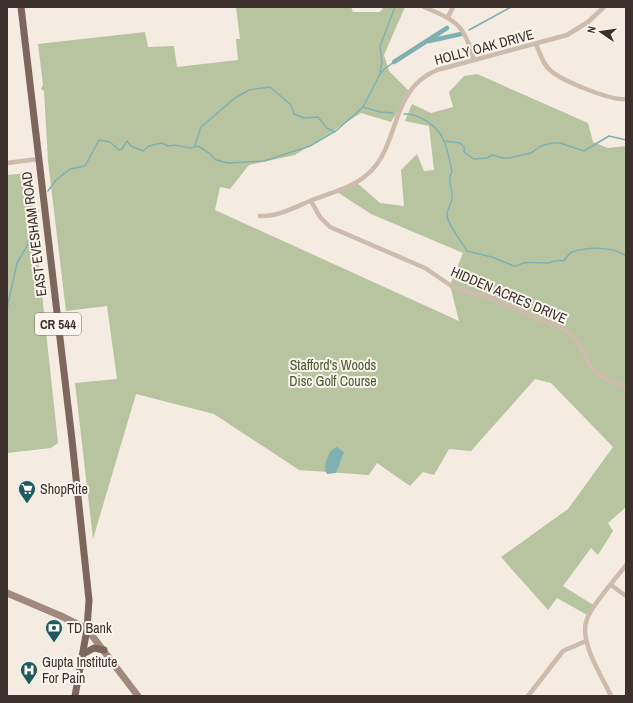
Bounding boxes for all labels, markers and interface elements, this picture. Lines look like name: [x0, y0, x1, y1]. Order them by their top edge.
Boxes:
north arrow: [581, 12, 621, 52]
street label: HOLLY OAK DRIVE: [432, 25, 536, 69]
text: N: [584, 25, 599, 34]
street label: EAST EVESHAM ROAD: [17, 171, 51, 297]
street label: HIDDEN ACRES DRIVE: [448, 262, 570, 328]
road number: CR 544: [35, 313, 81, 335]
park label: Stafford's Woods Disc Golf Course: [289, 356, 377, 390]
supermarket icon: ShopRite: [17, 479, 37, 504]
place label: ShopRite: [40, 480, 88, 498]
bank icon: TD Bank: [44, 618, 64, 643]
place label: TD Bank: [67, 619, 112, 637]
place label: Gupta Institute For Pain: [42, 653, 117, 687]
hospital icon: Gupta Institute For Pain: [19, 660, 39, 685]

